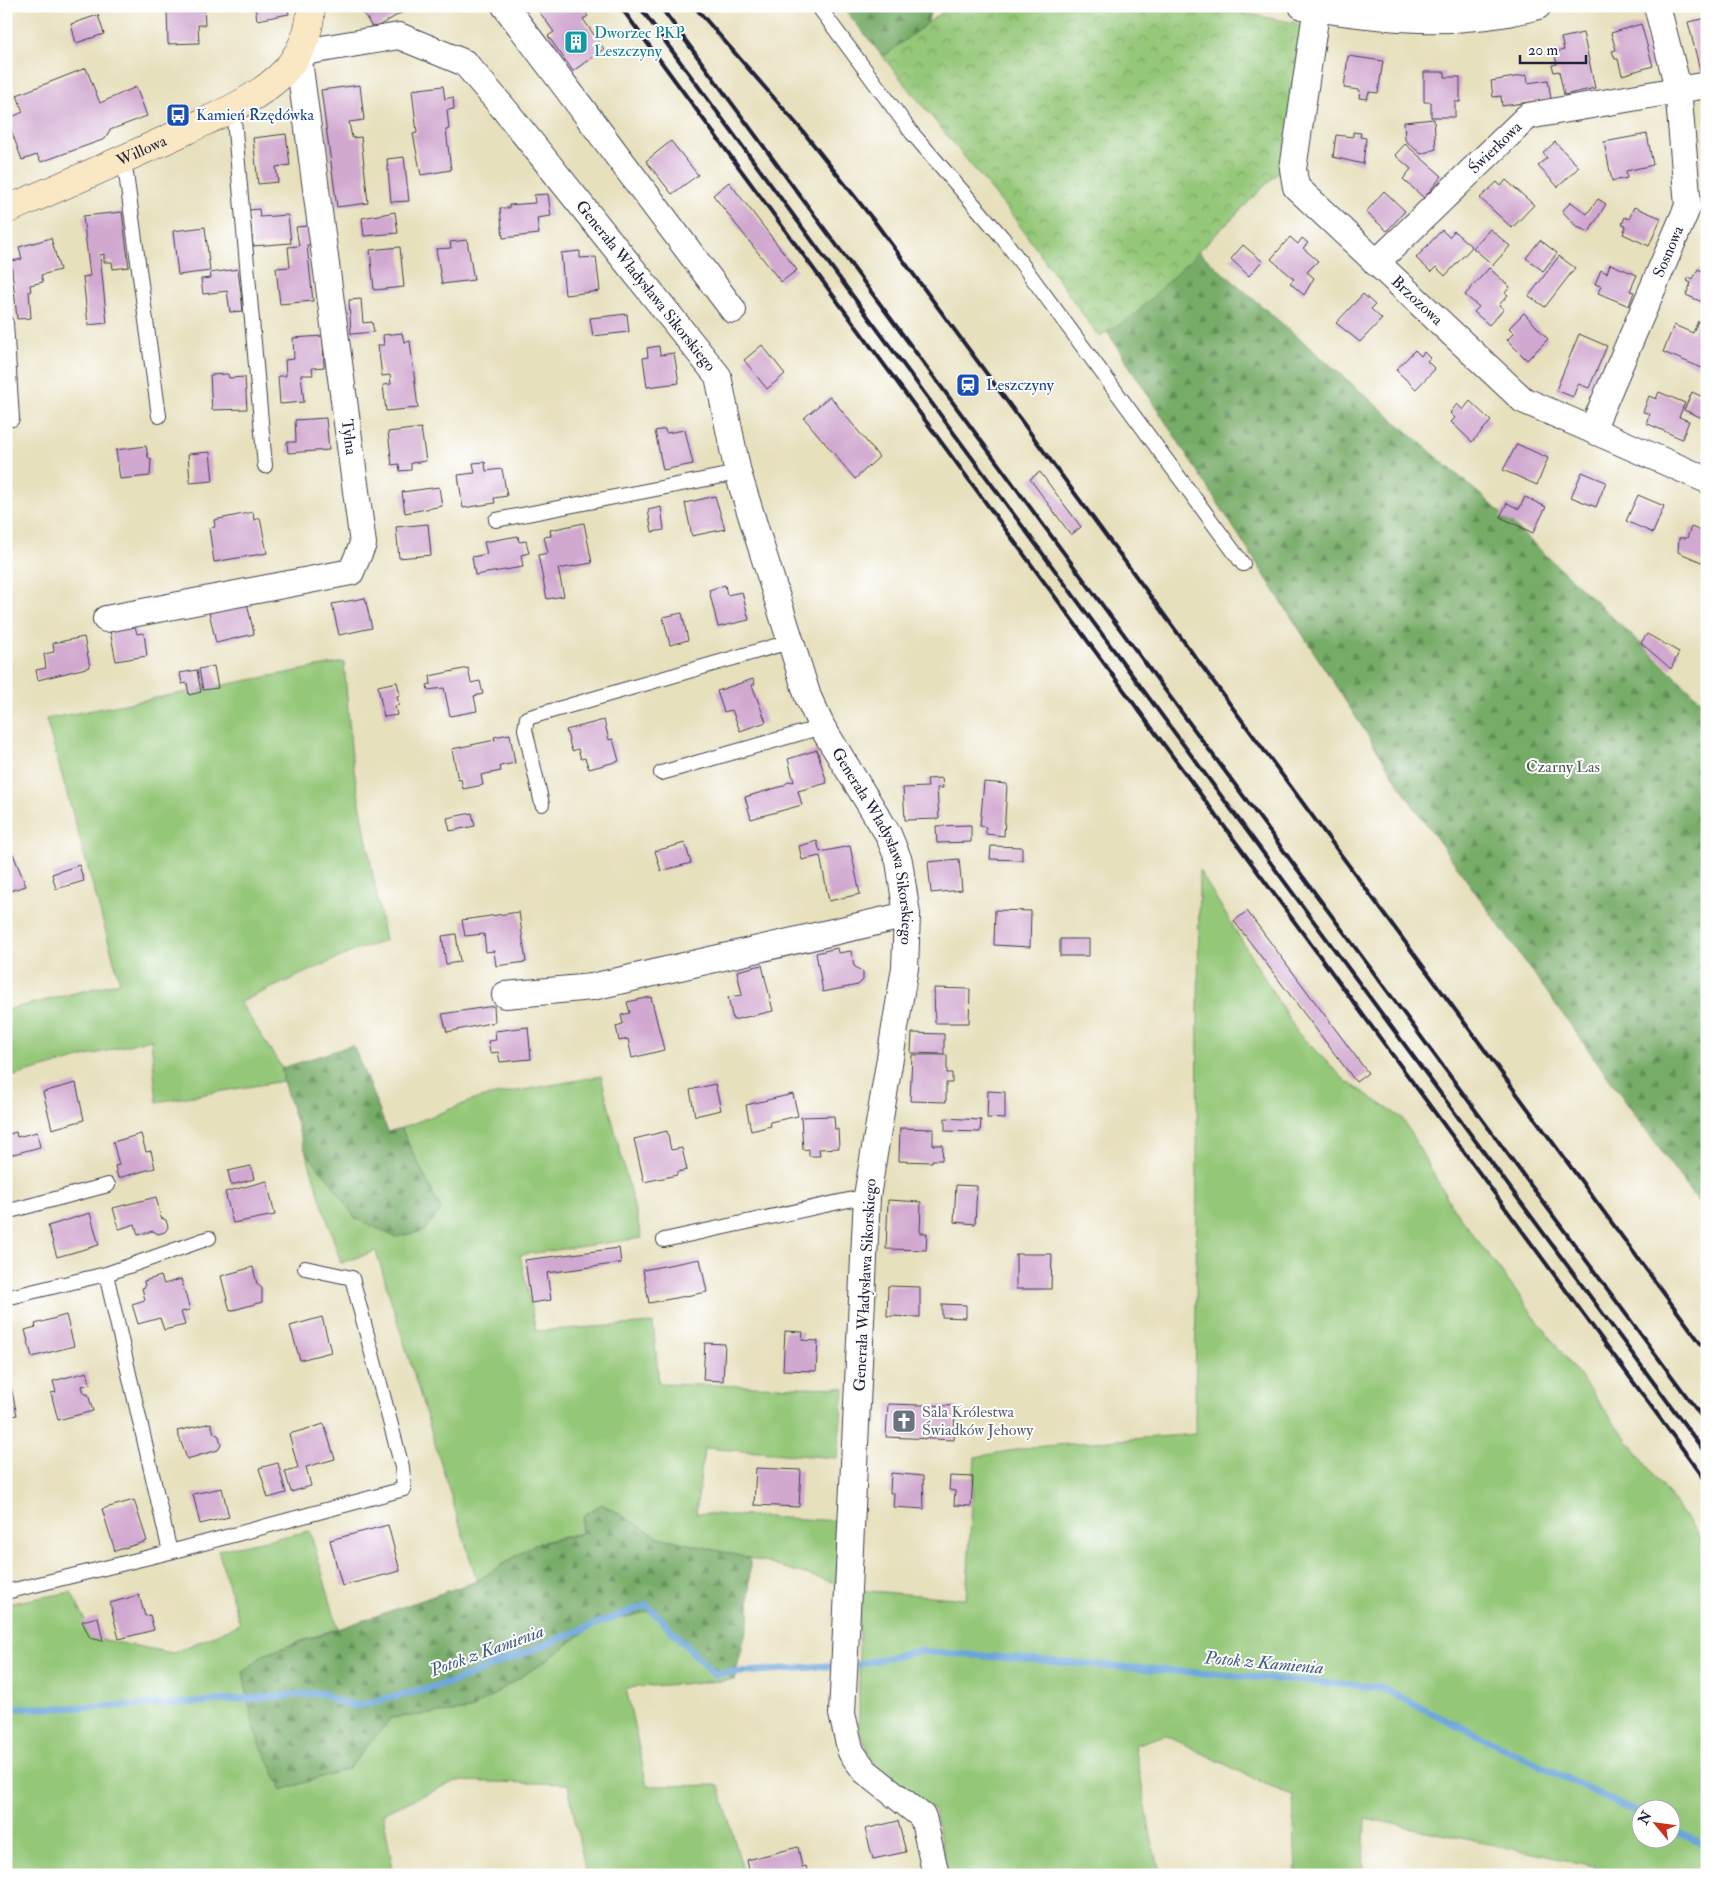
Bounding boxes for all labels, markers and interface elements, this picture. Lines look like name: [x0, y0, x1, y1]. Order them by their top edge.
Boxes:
place label: Dworzec PKP Leszczyny: [594, 23, 685, 61]
building icon: Dworzec PKP Leszczyny: [563, 29, 589, 55]
scale bar: [1520, 32, 1587, 64]
text: 20 m: [1528, 41, 1558, 60]
bus stop icon: Kamień Rzędówka: [165, 102, 191, 128]
place label: Kamień Rzędówka: [196, 105, 314, 125]
street label: Świerkowa: [1464, 117, 1527, 178]
street label: Willowa: [113, 131, 170, 171]
street label: Generała Władysława Sikorskiego: [571, 196, 721, 376]
street label: Sosnowa: [1649, 222, 1688, 281]
street label: Brzozowa: [1387, 272, 1447, 330]
station icon: Leszczyny: [955, 372, 981, 398]
place label: Leszczyny: [986, 375, 1055, 395]
street label: Tylna: [337, 418, 361, 457]
street label: Generała Władysława Sikorskiego: [827, 744, 917, 946]
park label: Czarny Las: [1526, 757, 1600, 777]
street label: Generała Władysława Sikorskiego: [849, 1178, 881, 1392]
place label: Sala Królestwa Świadków Jehowy: [922, 1402, 1034, 1441]
church icon: Sala Królestwa Świadków Jehowy: [891, 1408, 917, 1434]
water label: Potok z Kamienia: [426, 1620, 547, 1683]
water label: Potok z Kamienia: [1202, 1646, 1325, 1680]
north arrow: [1630, 1798, 1680, 1848]
text: N: [1634, 1808, 1656, 1828]

